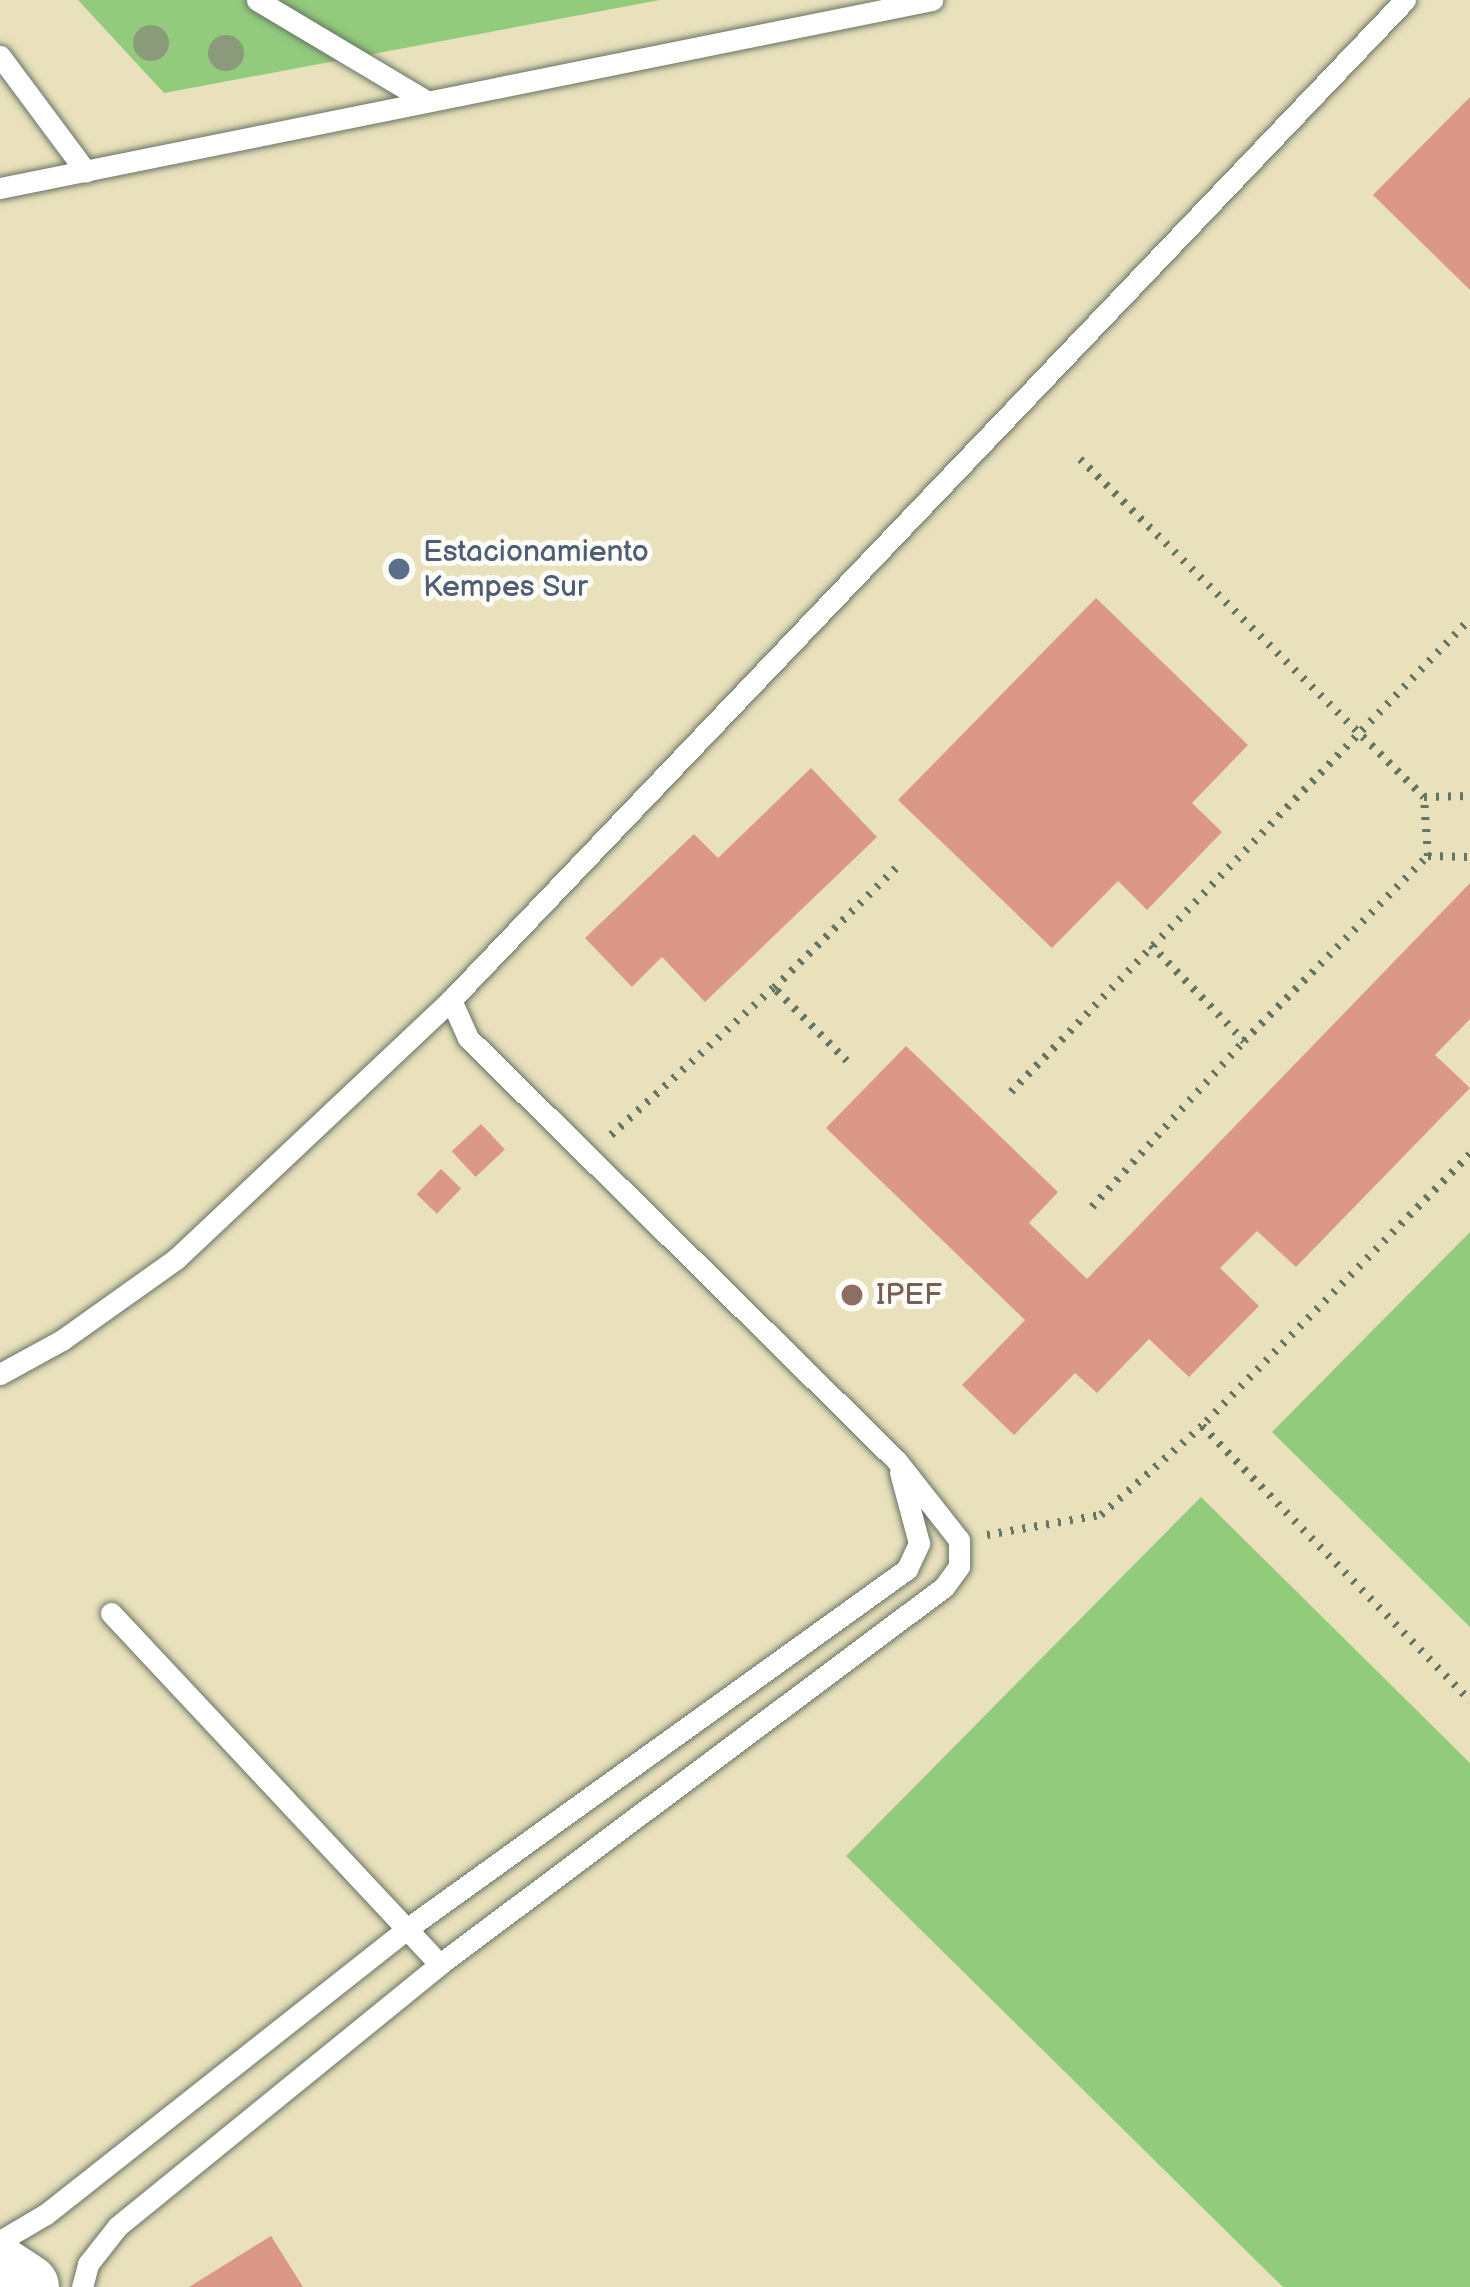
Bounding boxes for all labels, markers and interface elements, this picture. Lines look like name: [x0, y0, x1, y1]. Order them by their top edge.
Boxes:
place label: Estacionamiento Kempes Sur: [423, 534, 649, 604]
marker: Estacionamiento Kempes Sur: [386, 556, 412, 582]
place label: IPEF: [876, 1277, 942, 1313]
marker: IPEF: [839, 1282, 865, 1308]

